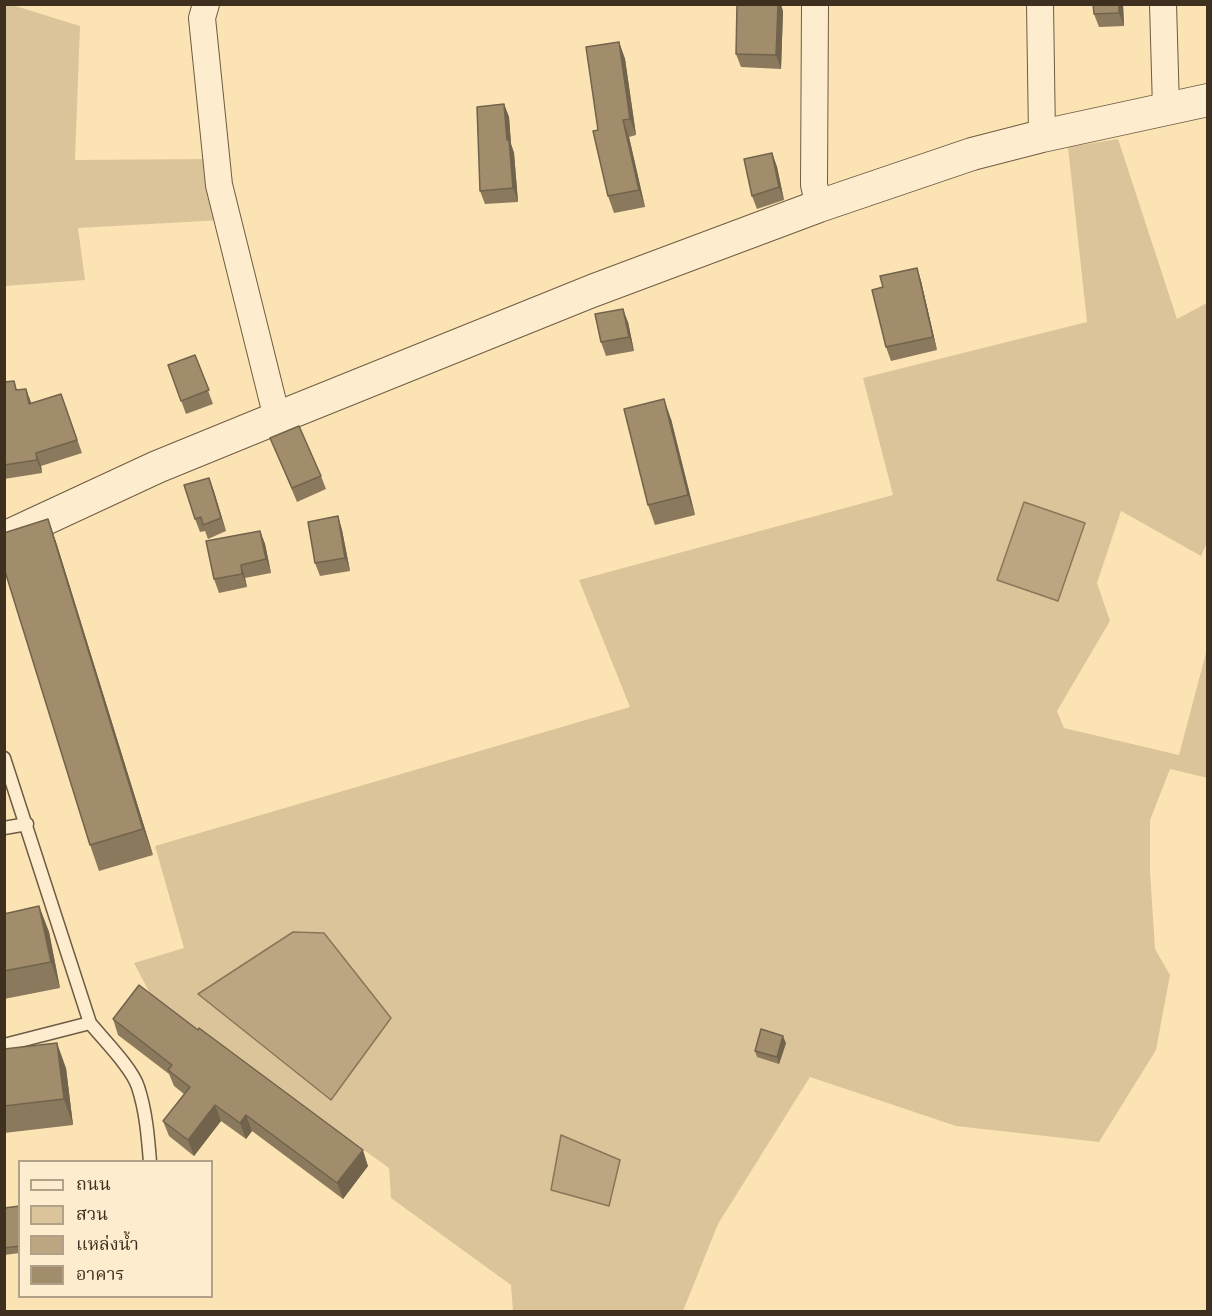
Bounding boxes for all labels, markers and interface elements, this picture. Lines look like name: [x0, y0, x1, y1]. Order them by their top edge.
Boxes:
legend: [18, 1160, 213, 1298]
text: ถนน: [76, 1173, 111, 1195]
text: สวน: [76, 1203, 108, 1225]
text: แหล่งน้ำ: [76, 1233, 139, 1255]
text: อาคาร: [76, 1263, 125, 1285]

